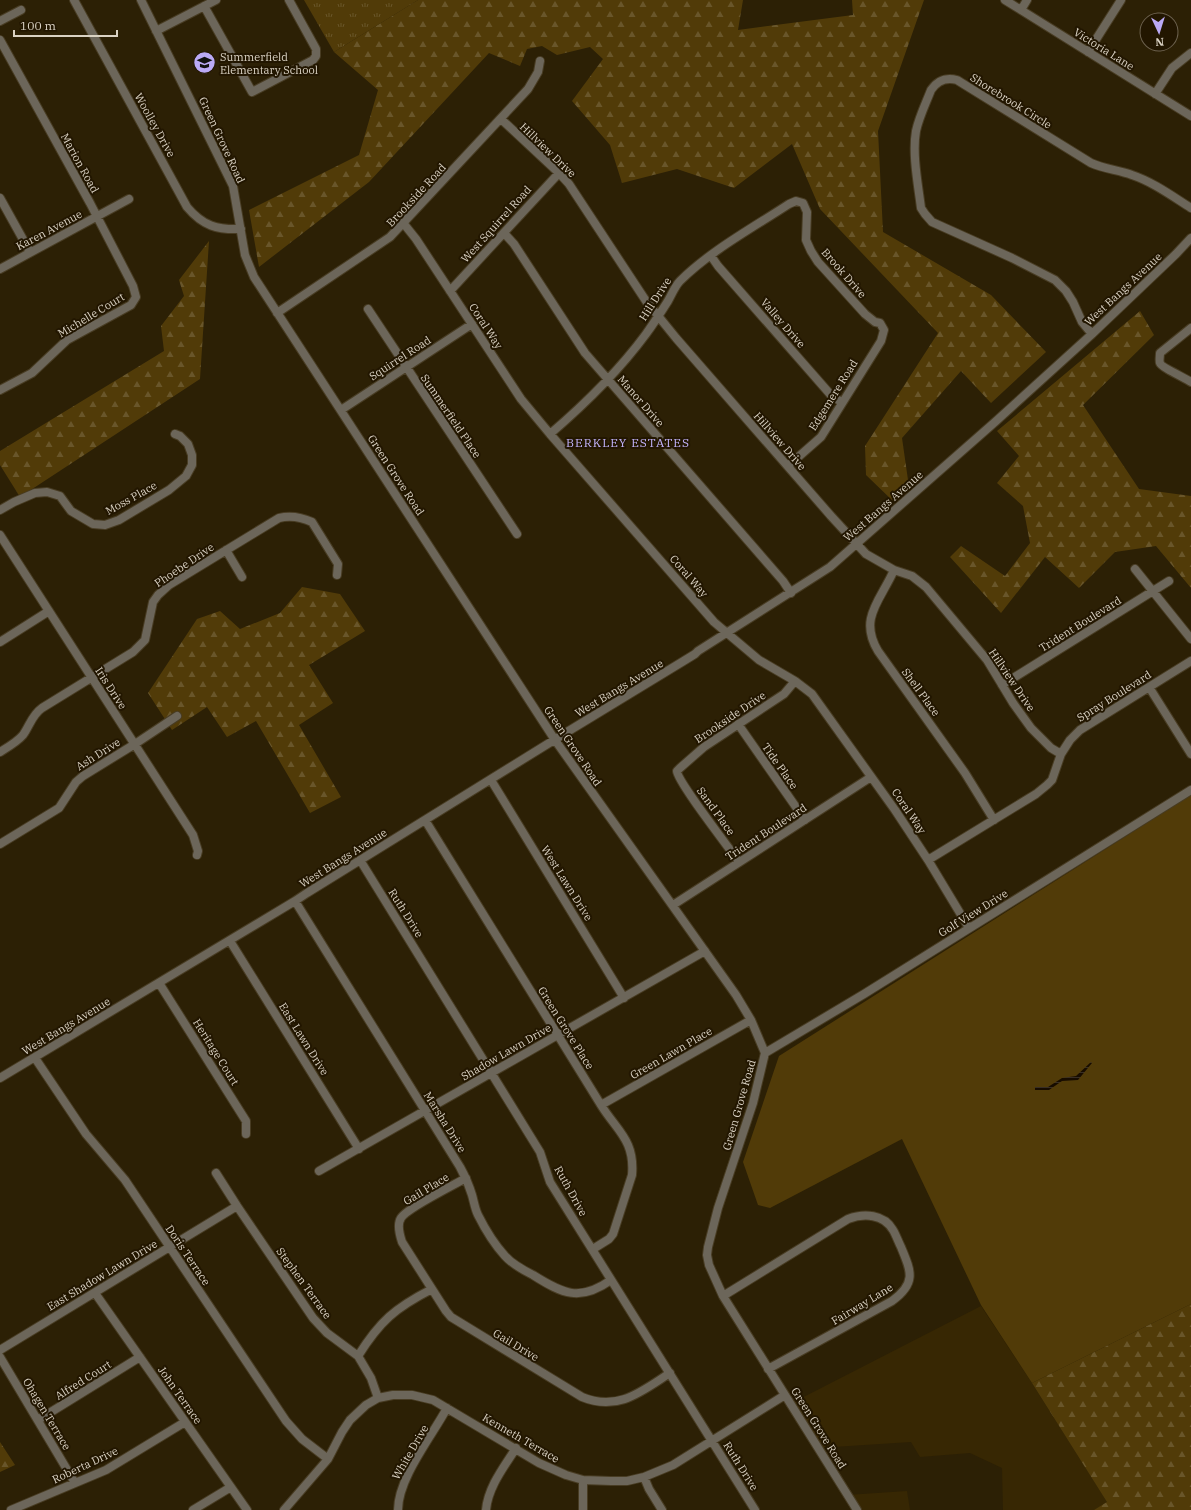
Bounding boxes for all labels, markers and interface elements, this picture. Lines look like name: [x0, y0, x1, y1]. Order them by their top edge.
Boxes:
scale bar: [14, 12, 117, 38]
north arrow: [1139, 12, 1179, 52]
text: 100 m: [20, 18, 56, 33]
street label: Victoria Lane: [1071, 25, 1137, 73]
text: N: [1155, 35, 1165, 49]
school or university icon: Summerfield Elementary School: [192, 50, 218, 76]
place label: Summerfield Elementary School: [220, 50, 318, 77]
street label: Shorebrook Circle: [968, 70, 1054, 132]
street label: Woolley Drive: [132, 90, 178, 160]
street label: Green Grove Road: [196, 95, 248, 186]
street label: Hillview Drive: [517, 120, 579, 180]
street label: Marion Road: [58, 131, 102, 196]
street label: Brookside Road: [383, 160, 449, 230]
street label: West Squirrel Road: [458, 182, 534, 265]
street label: Karen Avenue: [14, 207, 84, 253]
street label: Brook Drive: [819, 245, 870, 301]
street label: West Bangs Avenue: [1081, 249, 1165, 328]
street label: Hill Drive: [636, 275, 674, 323]
street label: Michelle Court: [55, 290, 127, 340]
street label: Valley Drive: [758, 295, 808, 351]
street label: Coral Way: [466, 300, 506, 352]
street label: Squirrel Road: [366, 333, 434, 383]
street label: Edgemere Road: [805, 357, 861, 433]
street label: Summerfield Place: [418, 371, 484, 461]
street label: Manor Drive: [615, 372, 667, 430]
street label: Hillview Drive: [751, 409, 809, 473]
street label: Green Grove Road: [365, 432, 428, 518]
district label: BERKLEY ESTATES: [566, 435, 690, 450]
street label: West Bangs Avenue: [840, 468, 926, 544]
street label: Moss Place: [103, 478, 159, 518]
street label: Phoebe Drive: [152, 540, 217, 590]
street label: Coral Way: [667, 552, 711, 600]
street label: Trident Boulevard: [1036, 593, 1124, 655]
street label: Hillview Drive: [986, 646, 1038, 714]
street label: West Bangs Avenue: [572, 656, 666, 720]
street label: Iris Drive: [92, 664, 130, 712]
street label: Shell Place: [899, 665, 943, 719]
street label: Spray Boulevard: [1074, 667, 1154, 725]
street label: Brookside Drive: [692, 688, 768, 746]
street label: Green Grove Road: [541, 703, 605, 789]
street label: Ash Drive: [73, 735, 123, 773]
street label: Tide Place: [759, 740, 801, 792]
street label: Sand Place: [694, 784, 738, 838]
street label: Coral Way: [889, 786, 929, 836]
street label: Trident Boulevard: [723, 800, 810, 864]
street label: West Bangs Avenue: [297, 825, 390, 891]
street label: West Lawn Drive: [538, 843, 596, 923]
street label: Ruth Drive: [385, 886, 427, 940]
street label: Golf View Drive: [936, 886, 1010, 940]
street label: Green Grove Place: [535, 984, 597, 1072]
street label: West Bangs Avenue: [19, 994, 113, 1058]
street label: East Lawn Drive: [276, 1000, 332, 1078]
street label: Heritage Court: [190, 1016, 242, 1088]
street label: Shadow Lawn Drive: [459, 1020, 554, 1083]
street label: Green Lawn Place: [627, 1024, 715, 1082]
street label: Green Grove Road: [719, 1058, 759, 1152]
street label: Marsha Drive: [421, 1089, 469, 1155]
street label: Ruth Drive: [551, 1163, 591, 1219]
street label: Gail Place: [401, 1170, 452, 1208]
street label: Doris Terrace: [163, 1222, 213, 1288]
street label: East Shadow Lawn Drive: [44, 1236, 160, 1314]
street label: Stephen Terrace: [273, 1244, 335, 1322]
street label: Fairway Lane: [829, 1280, 895, 1328]
street label: Gail Drive: [490, 1326, 542, 1364]
street label: Alfred Court: [52, 1357, 114, 1403]
street label: John Terrace: [155, 1363, 205, 1427]
street label: Ohagen Terrace: [20, 1375, 74, 1453]
street label: Green Grove Road: [788, 1385, 850, 1472]
street label: Kenneth Terrace: [480, 1410, 562, 1466]
street label: White Drive: [389, 1422, 431, 1482]
street label: Ruth Drive: [720, 1439, 762, 1493]
street label: Roberta Drive: [50, 1444, 120, 1486]

